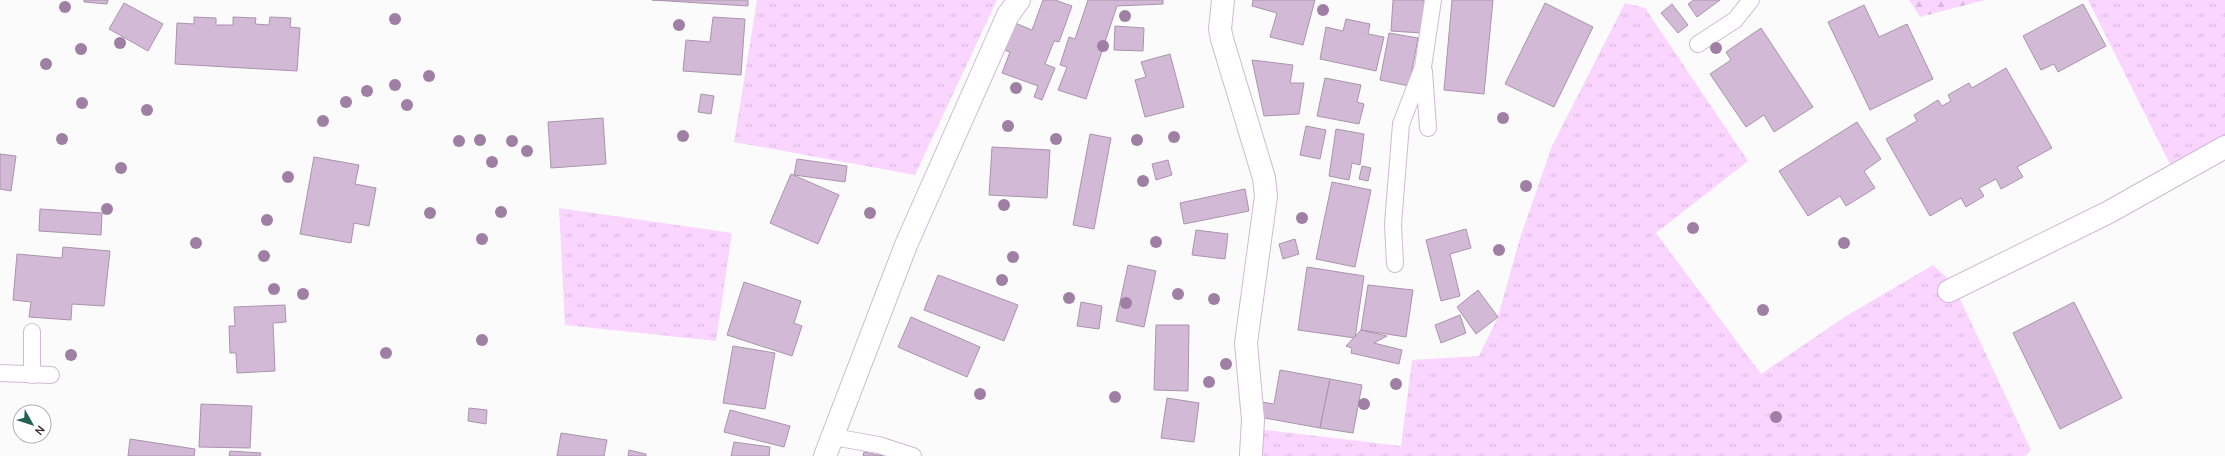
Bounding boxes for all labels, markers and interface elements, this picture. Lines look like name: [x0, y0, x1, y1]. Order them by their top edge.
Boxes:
north arrow: [12, 404, 52, 444]
text: N: [32, 423, 48, 438]

